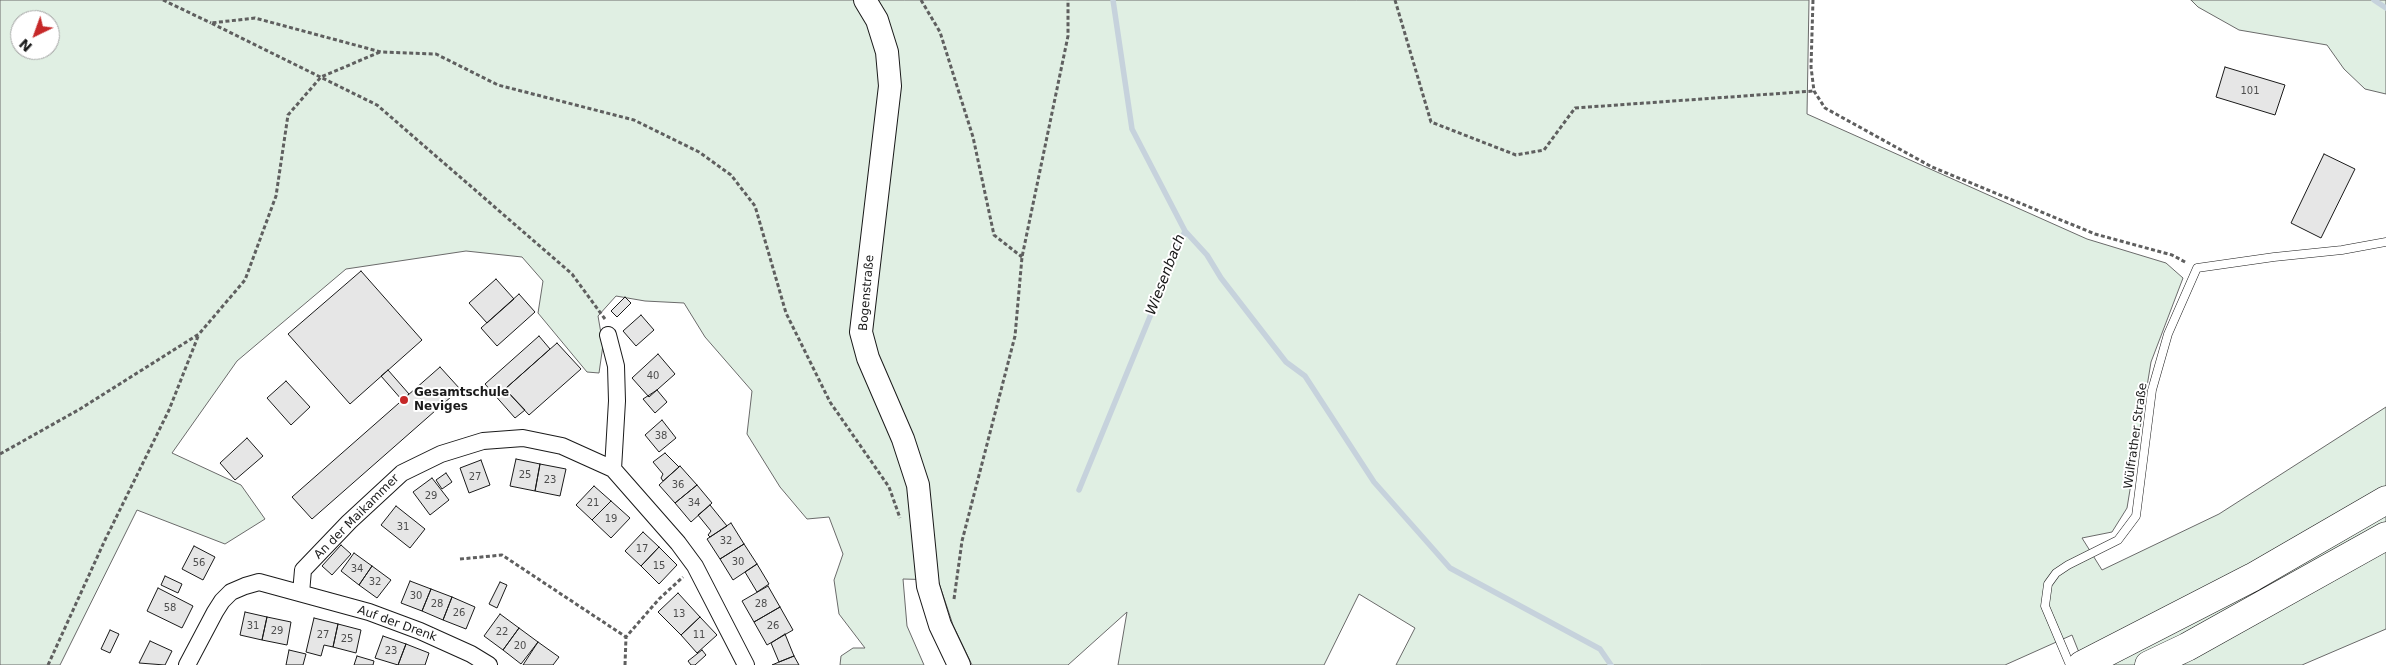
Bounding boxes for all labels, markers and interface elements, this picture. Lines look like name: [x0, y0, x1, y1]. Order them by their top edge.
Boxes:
north arrow: [10, 10, 60, 60]
text: N: [16, 36, 35, 55]
house number: 101: [2240, 85, 2260, 97]
water label: Wiesenbach: [1143, 232, 1189, 318]
street label: Bogenstraße: [856, 254, 878, 332]
house number: 40: [647, 370, 659, 382]
street label: Wülfrather Straße: [2121, 382, 2151, 490]
place label: Gesamtschule Neviges: [414, 386, 509, 414]
marker: Gesamtschule Neviges: [398, 394, 410, 406]
house number: 38: [655, 430, 667, 442]
house number: 25: [519, 469, 531, 481]
house number: 27: [469, 471, 481, 483]
street label: An der Maikammer: [312, 472, 402, 562]
house number: 23: [544, 474, 556, 486]
house number: 36: [672, 479, 684, 491]
house number: 29: [425, 490, 437, 502]
house number: 21: [587, 497, 599, 509]
house number: 34: [688, 497, 700, 509]
house number: 19: [605, 513, 617, 525]
house number: 31: [397, 521, 409, 533]
house number: 32: [720, 535, 732, 547]
house number: 17: [636, 543, 648, 555]
house number: 30: [732, 556, 744, 568]
house number: 56: [193, 557, 205, 569]
house number: 15: [653, 560, 665, 572]
house number: 34: [351, 563, 363, 575]
house number: 32: [369, 576, 381, 588]
house number: 30: [410, 590, 422, 602]
house number: 28: [431, 598, 443, 610]
house number: 28: [755, 598, 767, 610]
house number: 58: [164, 602, 176, 614]
street label: Auf der Drenk: [355, 603, 439, 645]
house number: 26: [453, 607, 465, 619]
house number: 13: [673, 608, 685, 620]
house number: 31: [247, 620, 259, 632]
house number: 26: [767, 620, 779, 632]
house number: 29: [271, 625, 283, 637]
house number: 22: [496, 626, 508, 638]
house number: 27: [317, 629, 329, 641]
house number: 11: [693, 629, 705, 641]
house number: 25: [341, 633, 353, 645]
house number: 20: [514, 640, 526, 652]
house number: 23: [385, 645, 397, 657]

